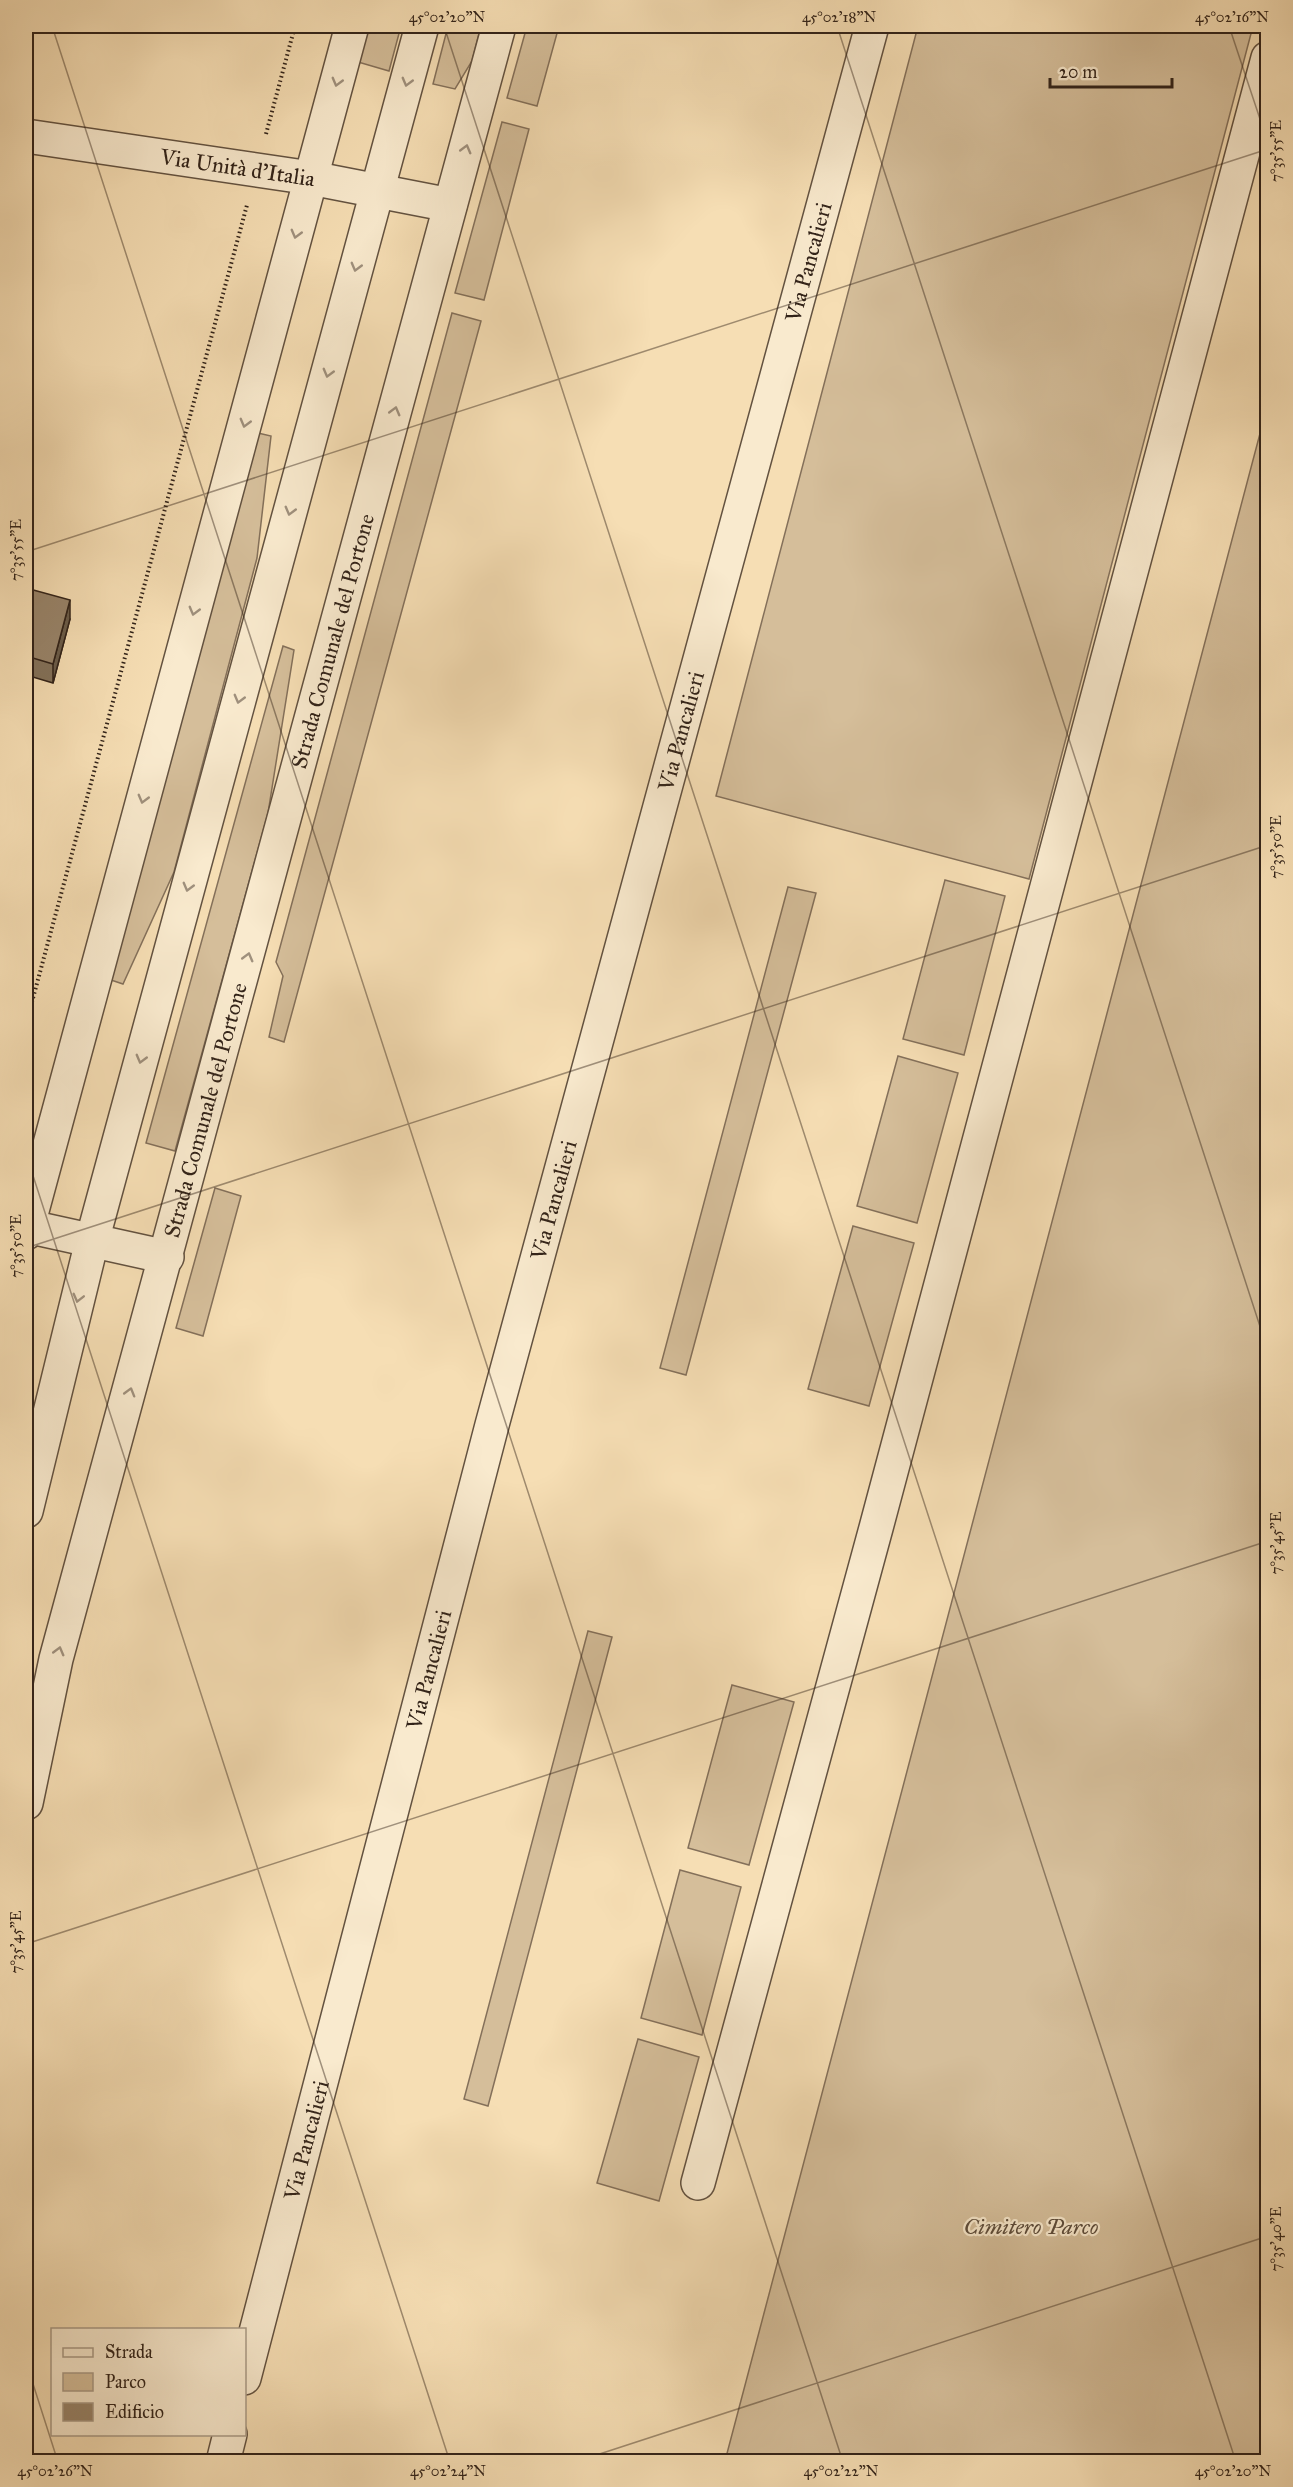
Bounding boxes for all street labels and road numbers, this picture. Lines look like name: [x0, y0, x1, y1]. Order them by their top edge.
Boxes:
street label: Via Unità d'Italia: [158, 143, 317, 193]
street label: Via Pancalieri: [779, 199, 838, 326]
street label: Strada Comunale del Portone: [285, 511, 380, 771]
street label: Via Pancalieri: [652, 668, 710, 795]
street label: Strada Comunale del Portone: [158, 980, 253, 1241]
street label: Via Pancalieri: [524, 1137, 583, 1264]
street label: Via Pancalieri: [400, 1607, 457, 1733]
street label: Via Pancalieri: [278, 2077, 335, 2204]

